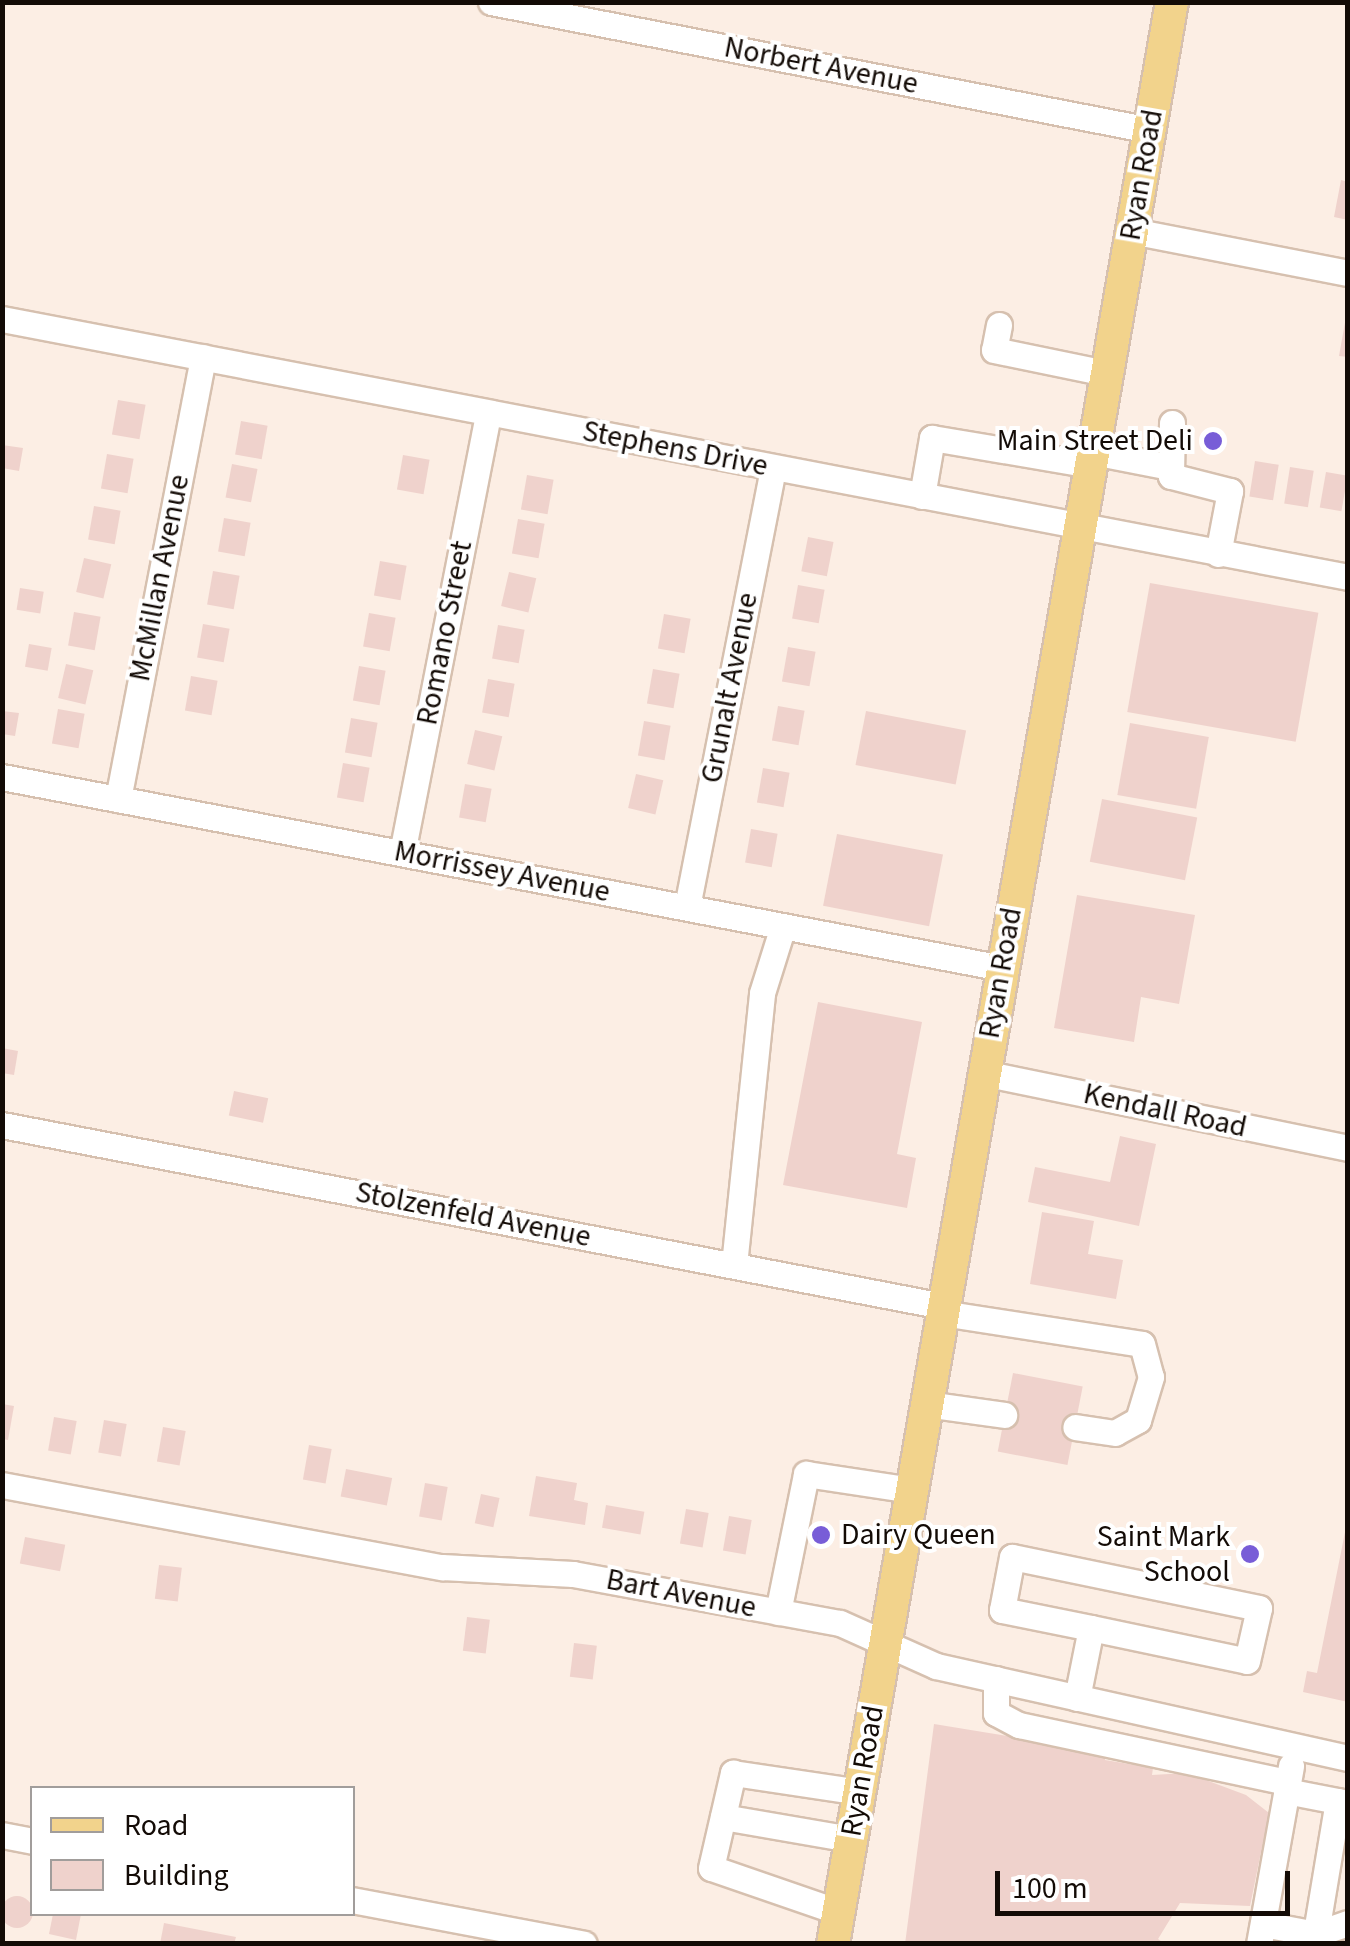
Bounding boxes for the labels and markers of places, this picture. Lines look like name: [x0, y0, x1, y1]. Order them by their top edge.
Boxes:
place label: Main Street Deli: [997, 423, 1193, 459]
marker: Main Street Deli: [1202, 430, 1224, 452]
place label: Dairy Queen: [841, 1517, 996, 1553]
place label: Saint Mark School: [1097, 1519, 1230, 1590]
marker: Dairy Queen: [810, 1524, 832, 1546]
marker: Saint Mark School: [1239, 1543, 1261, 1565]

